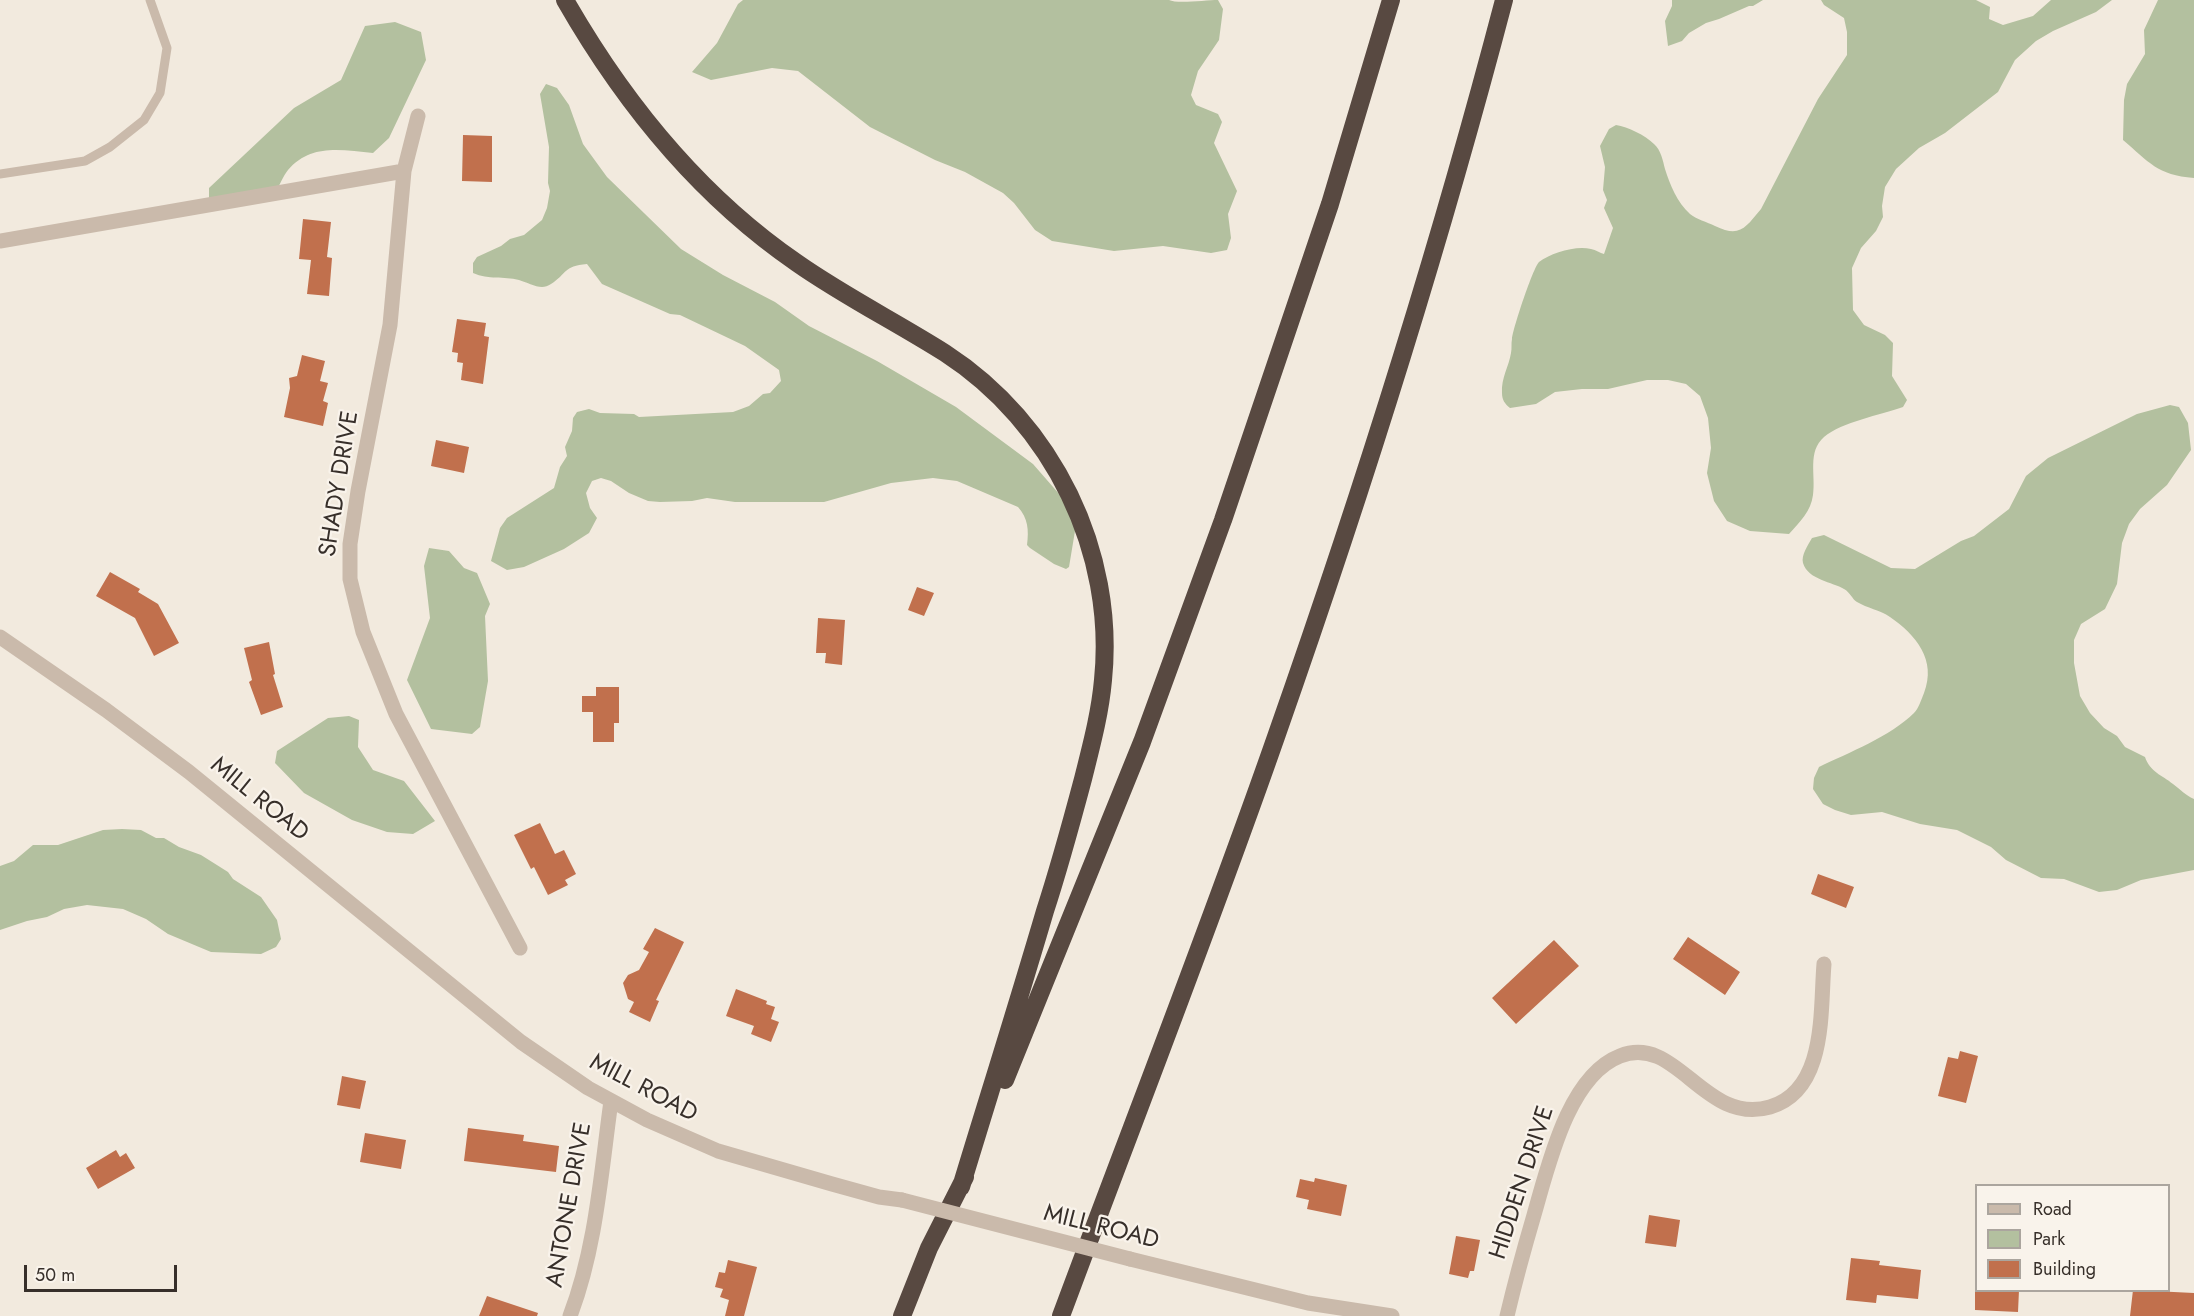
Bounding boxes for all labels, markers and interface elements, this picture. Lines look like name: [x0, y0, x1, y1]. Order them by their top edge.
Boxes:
street label: SHADY DRIVE: [314, 409, 366, 559]
street label: MILL ROAD: [204, 752, 314, 848]
street label: MILL ROAD: [584, 1049, 702, 1129]
street label: HIDDEN DRIVE: [1485, 1103, 1561, 1263]
street label: ANTONE DRIVE: [541, 1120, 599, 1290]
legend: [1975, 1184, 2170, 1292]
text: Road: [2033, 1196, 2072, 1222]
street label: MILL ROAD: [1040, 1200, 1162, 1256]
text: Park: [2033, 1226, 2065, 1252]
scale bar: [27, 1253, 180, 1291]
text: Building: [2033, 1256, 2096, 1282]
text: 50 m: [35, 1262, 75, 1288]

